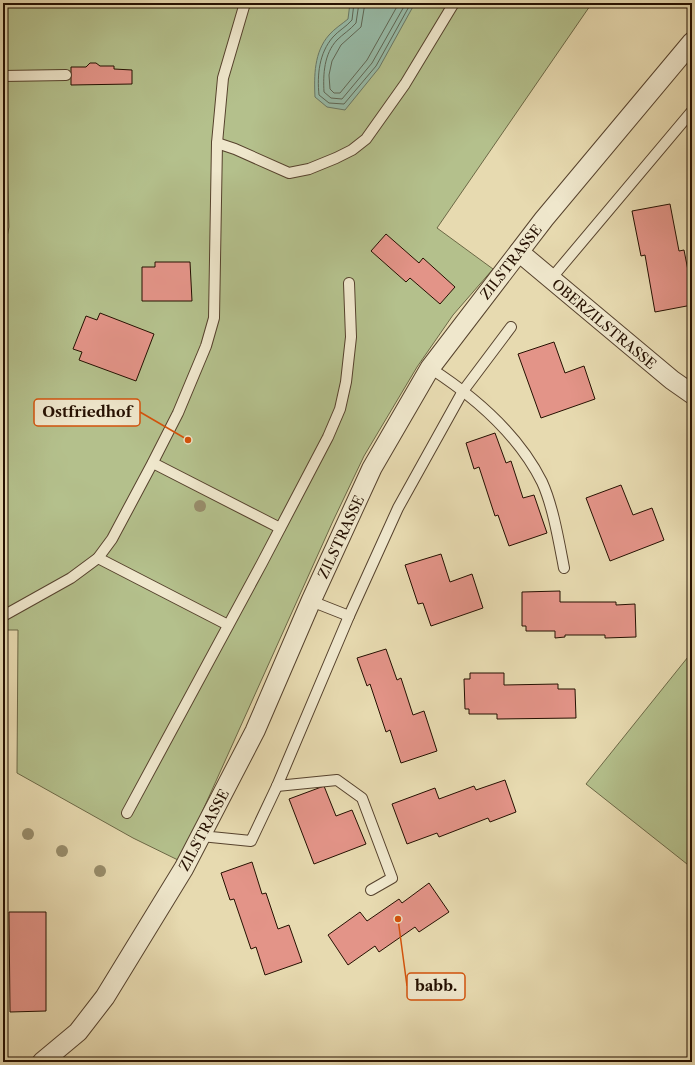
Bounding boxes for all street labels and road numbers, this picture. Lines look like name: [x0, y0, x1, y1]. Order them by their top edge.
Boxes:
street label: ZILSTRASSE: [476, 221, 546, 303]
street label: OBERZILSTRASSE: [548, 275, 660, 373]
street label: ZILSTRASSE: [314, 492, 368, 582]
street label: ZILSTRASSE: [175, 786, 233, 874]

